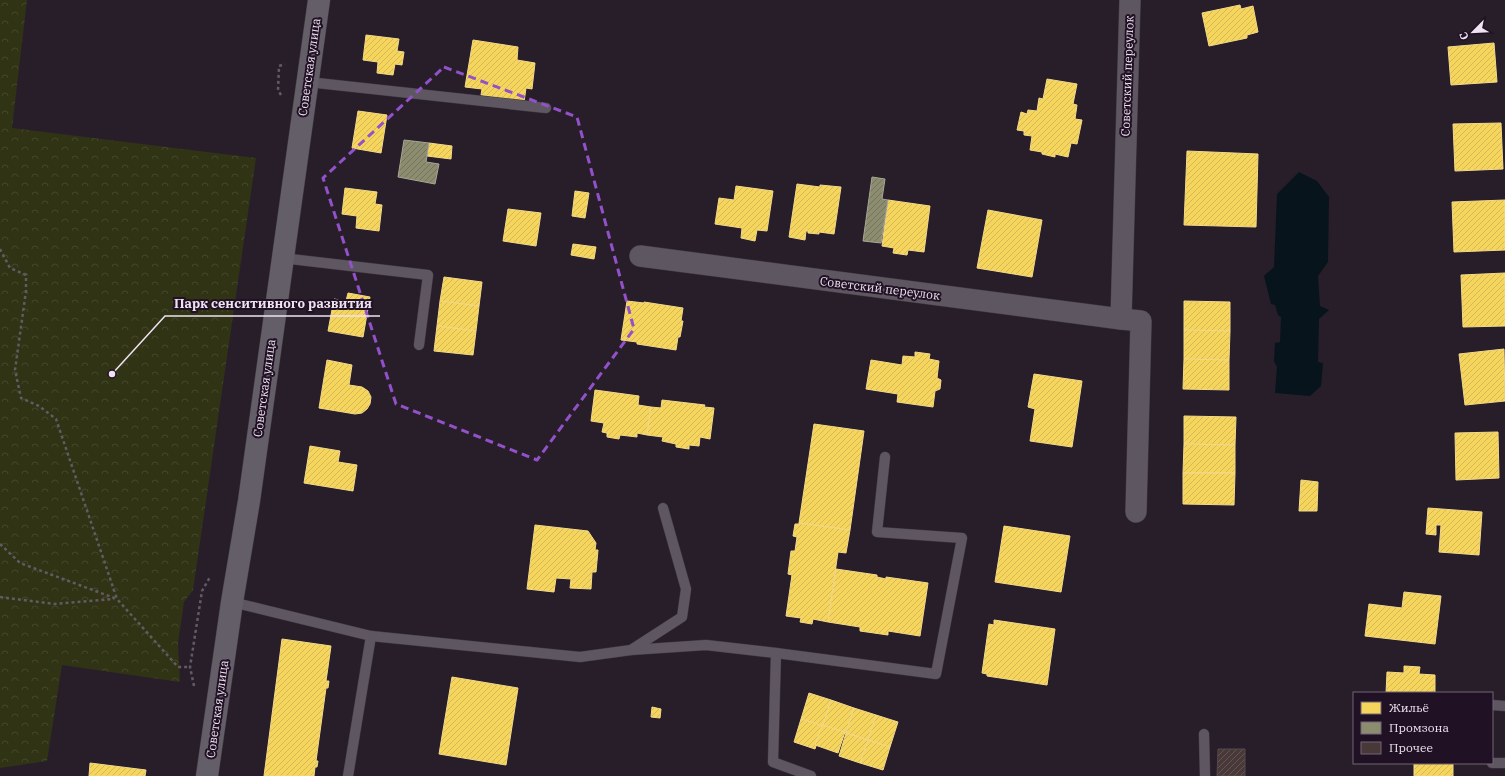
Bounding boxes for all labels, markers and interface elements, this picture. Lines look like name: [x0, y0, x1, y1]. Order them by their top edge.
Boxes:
north arrow: [1453, 12, 1493, 52]
street label: Советский переулок: [1117, 15, 1137, 137]
street label: Советская улица: [295, 17, 323, 117]
text: С: [1456, 30, 1472, 42]
street label: Советский переулок: [819, 273, 941, 303]
callout: Парк сенситивного развития: [165, 291, 380, 316]
text: Парк сенситивного развития: [174, 295, 372, 312]
street label: Советская улица: [250, 338, 278, 438]
street label: Советская улица: [203, 659, 231, 759]
legend: [1353, 692, 1493, 764]
text: Жильё: [1389, 700, 1429, 715]
text: Промзона: [1389, 720, 1449, 735]
text: Прочее: [1389, 740, 1433, 755]

